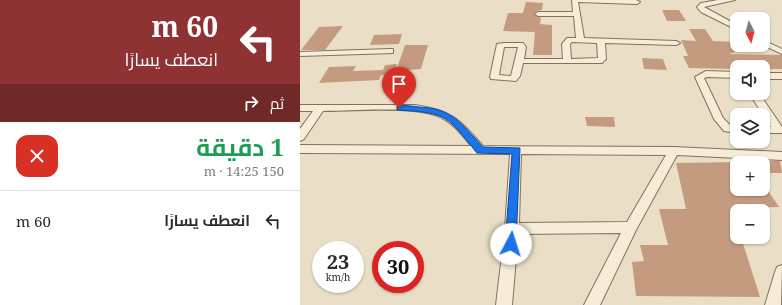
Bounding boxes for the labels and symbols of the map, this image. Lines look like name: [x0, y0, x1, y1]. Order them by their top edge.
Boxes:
north arrow: [730, 12, 770, 52]
pin: [382, 67, 416, 108]
position arrow: [490, 223, 532, 265]
speed limit sign: 30: [372, 241, 424, 293]

